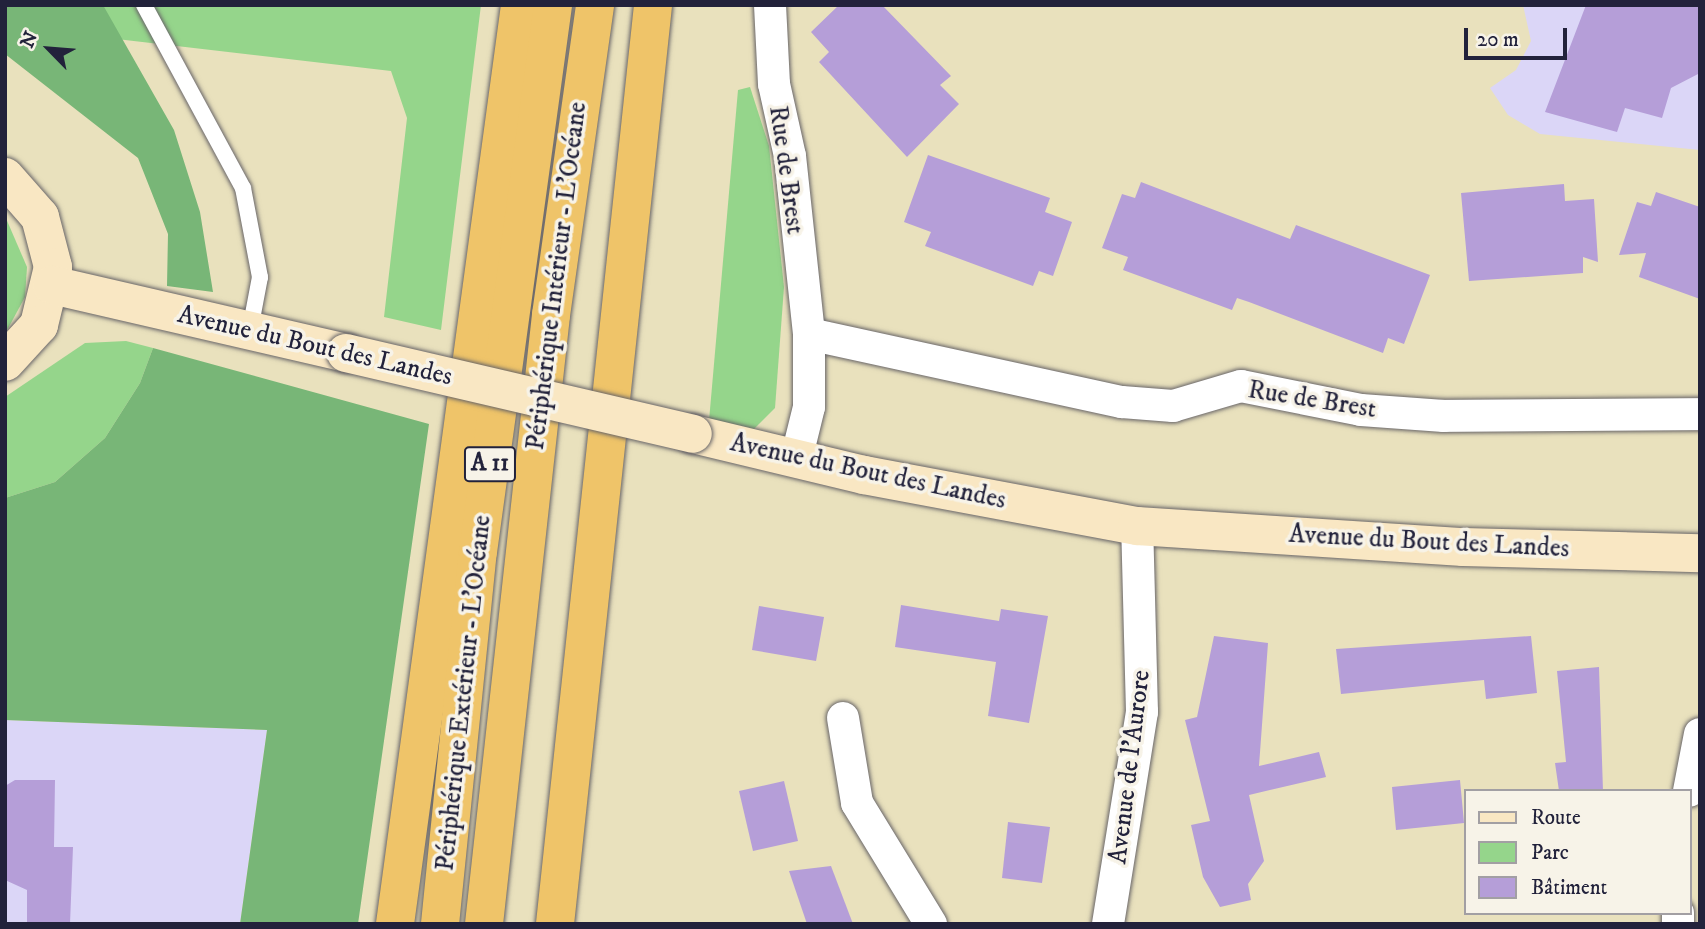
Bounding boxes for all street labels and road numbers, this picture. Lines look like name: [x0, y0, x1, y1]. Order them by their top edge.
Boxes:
street label: Périphérique Intérieur - L’Océane: [520, 100, 594, 452]
street label: Rue de Brest: [762, 104, 810, 236]
street label: Avenue du Bout des Landes: [175, 299, 455, 393]
street label: Rue de Brest: [1246, 374, 1378, 426]
street label: Avenue du Bout des Landes: [727, 428, 1009, 516]
road number: A 11: [464, 444, 516, 485]
street label: Périphérique Extérieur - L’Océane: [430, 514, 498, 872]
street label: Avenue du Bout des Landes: [1288, 519, 1570, 565]
street label: Avenue de l'Aurore: [1103, 668, 1157, 866]

